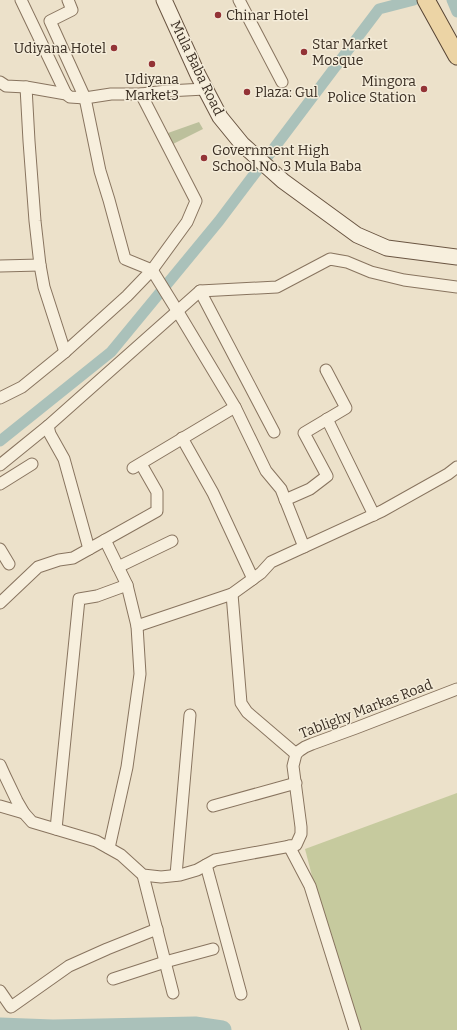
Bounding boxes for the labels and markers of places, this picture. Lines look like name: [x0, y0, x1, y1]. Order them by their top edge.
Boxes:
place label: Chinar Hotel: [226, 7, 309, 24]
marker: Chinar Hotel: [213, 10, 223, 20]
place label: Star Market Mosque: [312, 36, 388, 69]
place label: Udiyana Hotel: [14, 40, 106, 57]
marker: Udiyana Hotel: [109, 43, 119, 53]
marker: Star Market Mosque: [299, 47, 309, 57]
marker: Udiyana Market3: [147, 59, 157, 69]
place label: Udiyana Market3: [125, 71, 179, 104]
place label: Mingora Police Station: [327, 73, 416, 106]
place label: Plaza: Gul: [255, 84, 318, 101]
marker: Mingora Police Station: [419, 84, 429, 94]
marker: Plaza: Gul: [242, 87, 252, 97]
place label: Government High School No. 3 Mula Baba: [212, 142, 362, 175]
marker: Government High School No. 3 Mula Baba: [199, 153, 209, 163]

